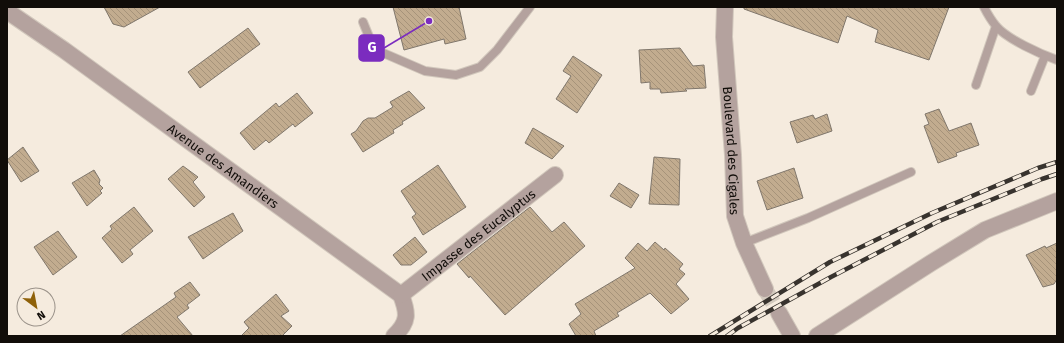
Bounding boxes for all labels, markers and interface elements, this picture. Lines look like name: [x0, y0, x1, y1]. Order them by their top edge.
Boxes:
callout: G: [359, 35, 384, 61]
text: G: [367, 39, 377, 56]
street label: Boulevard des Cigales: [720, 86, 742, 215]
street label: Avenue des Amandiers: [164, 121, 282, 212]
street label: Impasse des Eucalyptus: [419, 186, 538, 284]
north arrow: [16, 287, 56, 327]
text: N: [34, 308, 48, 323]

